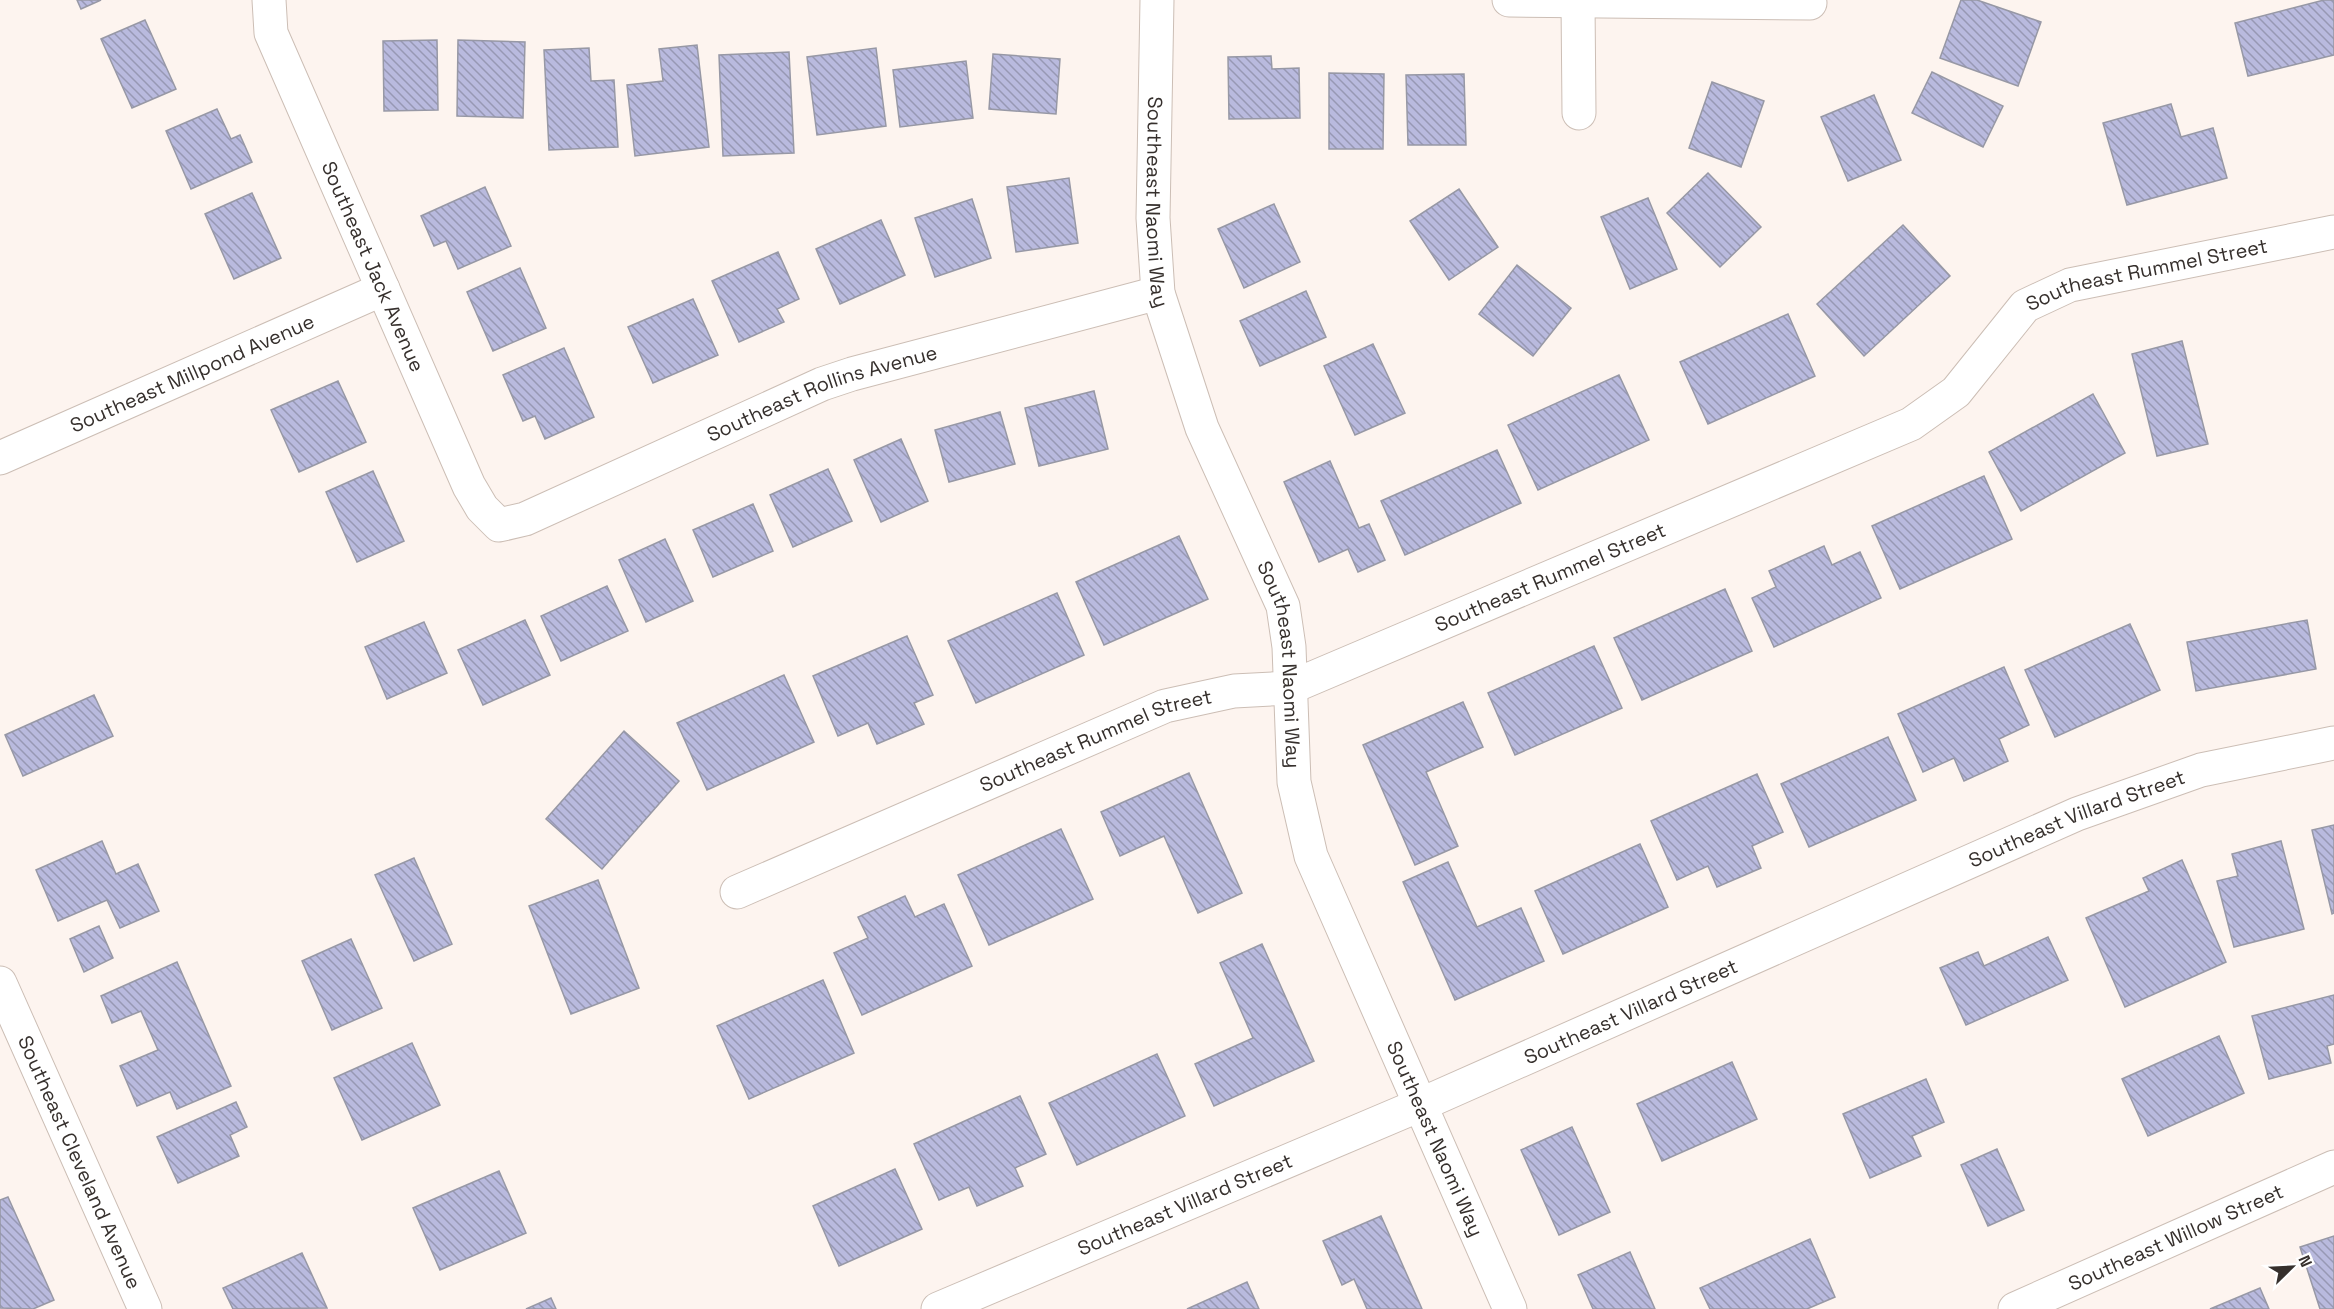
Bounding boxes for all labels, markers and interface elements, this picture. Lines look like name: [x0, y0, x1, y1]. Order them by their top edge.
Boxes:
street label: Southeast Naomi Way: [1140, 96, 1175, 311]
street label: Southeast Jack Avenue: [316, 157, 431, 376]
street label: Southeast Rummel Street: [2021, 233, 2270, 317]
street label: Southeast Millpond Avenue: [66, 308, 318, 438]
street label: Southeast Rollins Avenue: [703, 339, 940, 448]
street label: Southeast Rummel Street: [1431, 517, 1670, 638]
street label: Southeast Naomi Way: [1251, 557, 1306, 769]
street label: Southeast Rummel Street: [975, 683, 1214, 798]
street label: Southeast Villard Street: [1964, 764, 2188, 873]
street label: Southeast Villard Street: [1520, 953, 1742, 1070]
street label: Southeast Cleveland Avenue: [12, 1031, 147, 1293]
street label: Southeast Naomi Way: [1381, 1037, 1490, 1241]
street label: Southeast Villard Street: [1073, 1147, 1296, 1261]
street label: Southeast Willow Street: [2064, 1178, 2287, 1297]
north arrow: [2262, 1237, 2322, 1297]
text: N: [2293, 1252, 2317, 1270]

